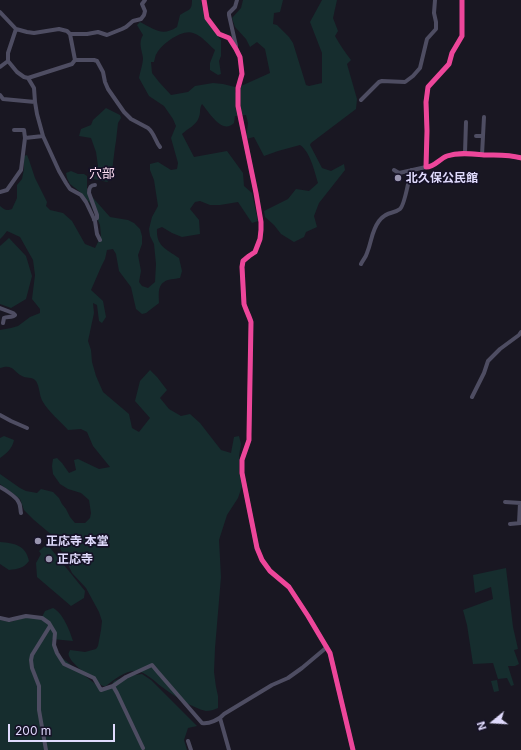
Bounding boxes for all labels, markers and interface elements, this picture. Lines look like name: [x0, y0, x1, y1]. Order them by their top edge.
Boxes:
district label: 穴部: [89, 166, 115, 182]
place label: 北久保公民館: [406, 171, 478, 185]
marker: 北久保公民館: [393, 173, 403, 183]
place label: 正応寺 本堂: [46, 534, 109, 548]
marker: 正応寺 本堂: [33, 536, 43, 546]
place label: 正応寺: [57, 552, 93, 566]
marker: 正応寺: [44, 554, 54, 564]
north arrow: [473, 702, 513, 742]
scale bar: [10, 716, 117, 742]
text: N: [474, 720, 490, 732]
text: 200 m: [15, 723, 51, 738]

